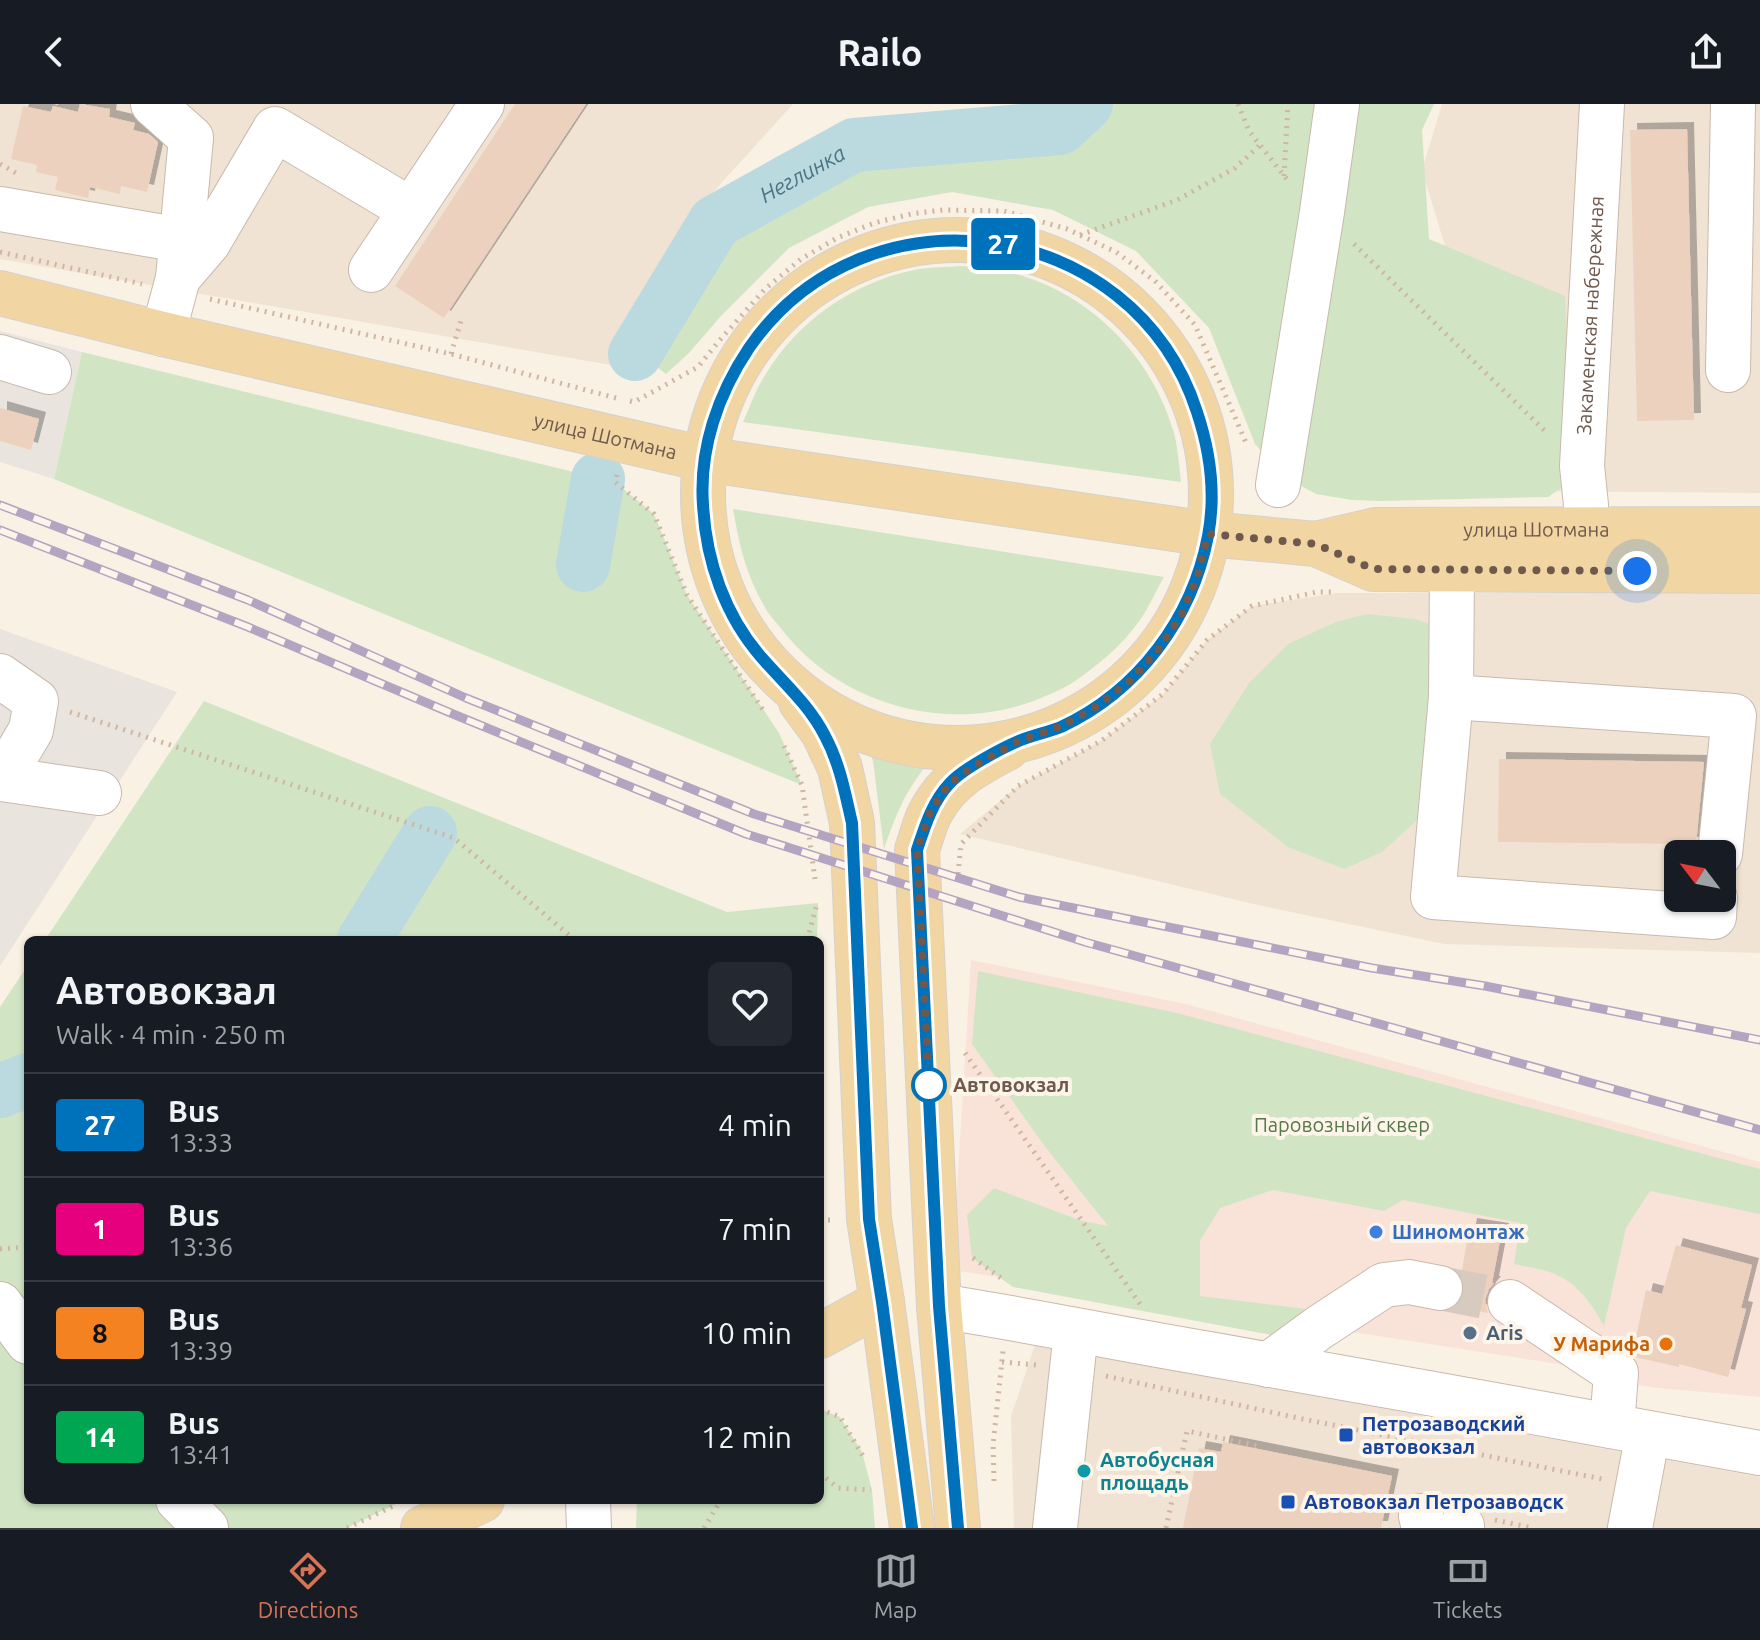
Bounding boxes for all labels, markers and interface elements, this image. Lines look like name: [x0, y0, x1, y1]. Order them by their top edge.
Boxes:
icon: back: [32, 30, 76, 74]
icon: share: [1684, 30, 1728, 74]
text: Railo: [837, 32, 923, 73]
water label: Неглинка: [755, 140, 849, 207]
street label: Закаменская набережная: [1572, 195, 1608, 436]
line badge: 27: [967, 218, 1039, 270]
text: 27: [987, 228, 1019, 259]
street label: улица Шотмана: [532, 408, 679, 463]
street label: улица Шотмана: [1463, 517, 1610, 541]
your location: [1617, 551, 1657, 591]
north arrow: [1664, 840, 1736, 912]
map controls: [1664, 840, 1736, 912]
button: heart: [708, 962, 792, 1046]
text: Автовокзал: [56, 969, 277, 1011]
text: Walk · 4 min · 250 m: [56, 1020, 286, 1049]
marker: Автовокзал: [912, 1068, 946, 1102]
place label: Автовокзал: [953, 1073, 1069, 1096]
text: Bus: [168, 1094, 220, 1128]
text: 4 min: [718, 1108, 792, 1142]
text: 27: [84, 1109, 116, 1140]
park label: Паровозный сквер: [1254, 1113, 1430, 1136]
text: 13:33: [168, 1128, 233, 1157]
text: Bus: [168, 1198, 220, 1232]
text: 7 min: [718, 1212, 792, 1246]
text: 1: [92, 1213, 108, 1244]
place label: Шиномонтаж: [1392, 1220, 1525, 1243]
marker: Шиномонтаж: [1367, 1223, 1385, 1241]
text: 13:36: [168, 1232, 233, 1261]
text: Bus: [168, 1302, 220, 1336]
text: 10 min: [701, 1316, 792, 1350]
text: 8: [92, 1317, 108, 1348]
place label: Aris: [1486, 1321, 1523, 1344]
marker: Aris: [1461, 1324, 1479, 1342]
place label: У Марифа: [1553, 1332, 1650, 1355]
marker: У Марифа: [1657, 1335, 1675, 1353]
text: 13:39: [168, 1336, 233, 1365]
text: Bus: [168, 1406, 220, 1440]
place label: Петрозаводский автовокзал: [1362, 1412, 1525, 1458]
text: 12 min: [701, 1420, 792, 1454]
text: 14: [84, 1421, 116, 1452]
marker: Петрозаводский автовокзал: [1337, 1426, 1355, 1444]
text: 13:41: [168, 1440, 233, 1469]
place label: Автобусная площадь: [1100, 1448, 1214, 1494]
marker: Автобусная площадь: [1075, 1462, 1093, 1480]
place label: Автовокзал Петрозаводск: [1304, 1490, 1564, 1513]
marker: Автовокзал Петрозаводск: [1279, 1493, 1297, 1511]
tab: Directions: [258, 1549, 358, 1622]
tab: Map: [874, 1549, 918, 1622]
tab: Tickets: [1433, 1549, 1502, 1622]

